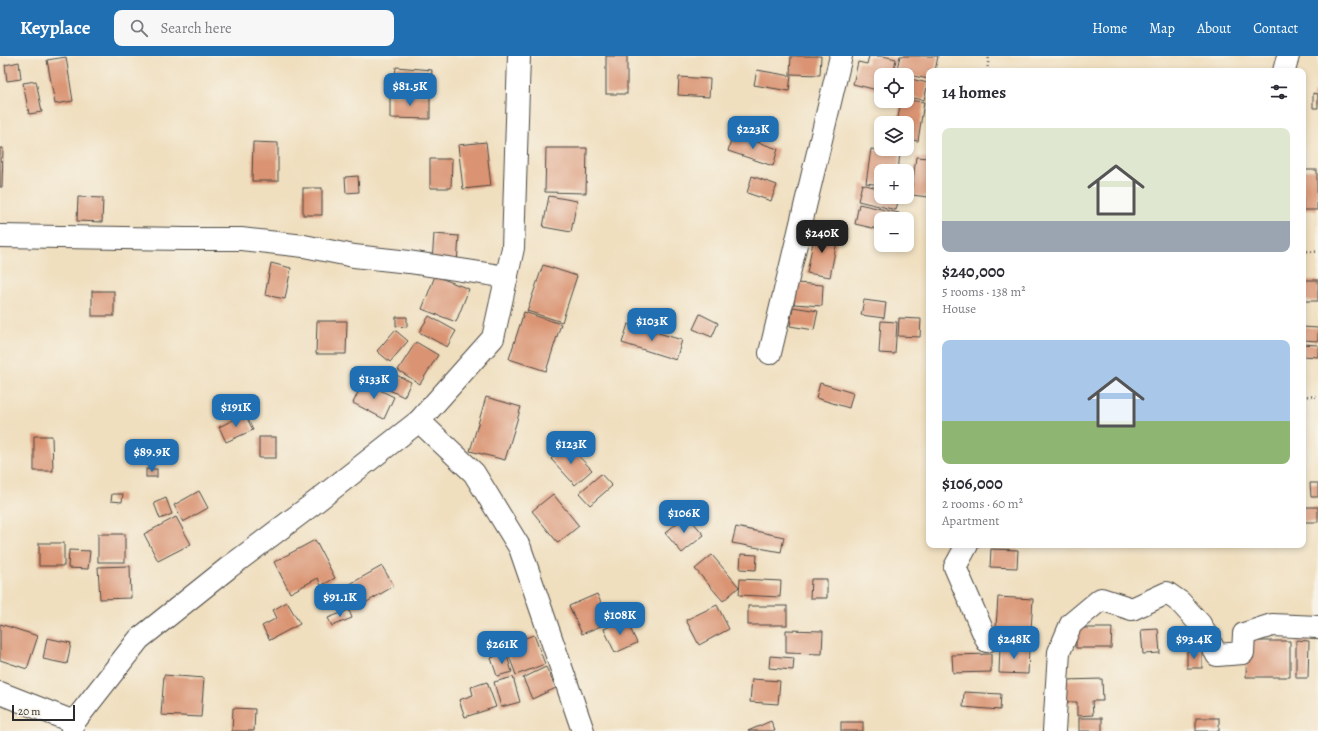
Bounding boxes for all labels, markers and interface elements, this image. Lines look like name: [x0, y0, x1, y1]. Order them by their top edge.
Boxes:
search box: [114, 10, 394, 46]
text: Keyplace: [20, 15, 90, 41]
icon: search: [128, 17, 150, 39]
text: Search here: [160, 18, 232, 38]
text: Home: [1092, 19, 1127, 38]
text: Map: [1149, 19, 1175, 38]
text: About: [1197, 19, 1231, 38]
text: Contact: [1253, 19, 1298, 38]
map controls: [874, 68, 914, 252]
button: locate: [874, 68, 914, 108]
pin: $81.5K: [377, 73, 443, 107]
text: $81.5K: [393, 77, 427, 94]
text: 14 homes: [942, 81, 1006, 104]
icon: filters: [1268, 81, 1290, 103]
pin: $223K: [725, 116, 781, 150]
button: layers: [874, 116, 914, 156]
text: $223K: [737, 120, 769, 137]
icon: home: [1080, 154, 1152, 226]
button: +: [874, 164, 914, 204]
button: −: [874, 212, 914, 252]
pin: $240K: [794, 220, 850, 254]
text: $240K: [805, 224, 839, 241]
text: $240,000: [942, 260, 1005, 283]
text: 5 rooms · 138 m²: [942, 283, 1026, 300]
text: House: [942, 300, 976, 317]
pin: $103K: [624, 308, 680, 342]
text: $103K: [636, 312, 668, 329]
pin: $133K: [346, 366, 402, 400]
icon: home: [1080, 366, 1152, 438]
text: $133K: [359, 370, 389, 387]
pin: $191K: [208, 394, 264, 428]
text: $191K: [221, 398, 251, 415]
pin: $123K: [543, 431, 599, 465]
text: $123K: [555, 435, 587, 452]
pin: $89.9K: [119, 439, 185, 473]
text: $89.9K: [134, 443, 170, 460]
text: $106,000: [942, 472, 1003, 495]
text: 2 rooms · 60 m²: [942, 495, 1023, 512]
pin: $106K: [656, 500, 712, 534]
text: $106K: [668, 504, 700, 521]
text: Apartment: [942, 512, 1000, 529]
pin: $91.1K: [307, 584, 373, 618]
text: $91.1K: [323, 588, 357, 605]
pin: $108K: [592, 602, 648, 636]
text: $108K: [604, 606, 636, 623]
pin: $248K: [986, 626, 1042, 660]
pin: $93.4K: [1161, 626, 1227, 660]
text: $248K: [997, 630, 1031, 647]
text: $93.4K: [1176, 630, 1212, 647]
pin: $261K: [474, 631, 530, 665]
text: $261K: [486, 635, 518, 652]
scale bar: [12, 703, 75, 722]
text: 20 m: [18, 704, 40, 719]

